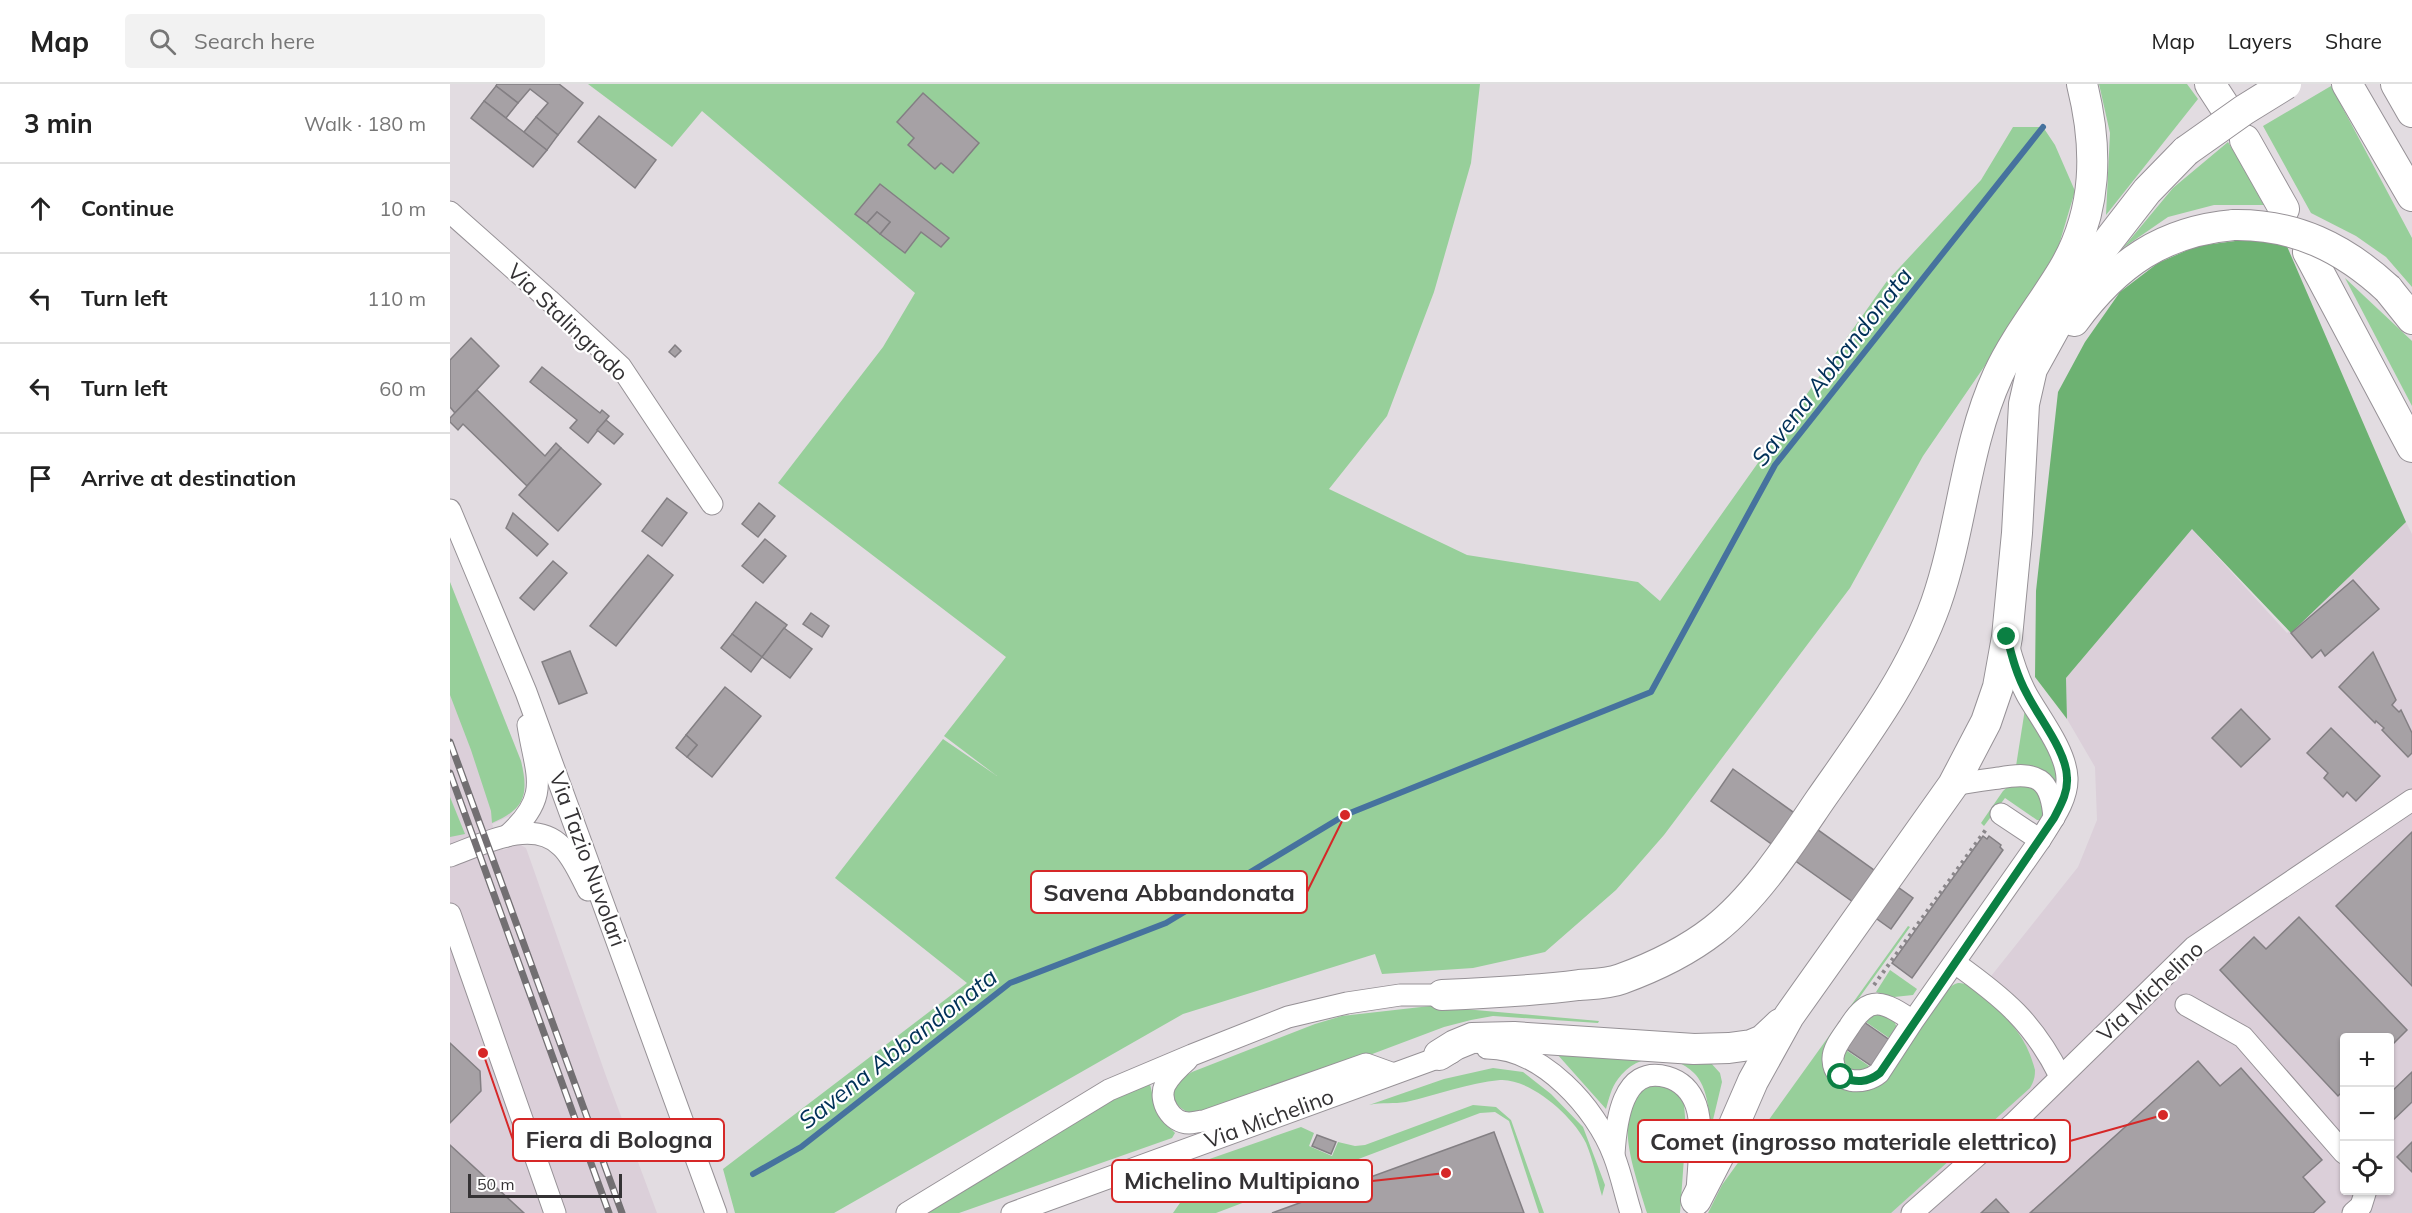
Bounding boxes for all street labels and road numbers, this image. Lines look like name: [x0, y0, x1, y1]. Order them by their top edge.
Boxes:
street label: Via Stalingrado: [502, 257, 634, 387]
street label: Via Tazio Nuvolari: [543, 768, 633, 950]
street label: Via Michelino: [2091, 935, 2209, 1047]
street label: Via Michelino: [1201, 1082, 1337, 1154]

